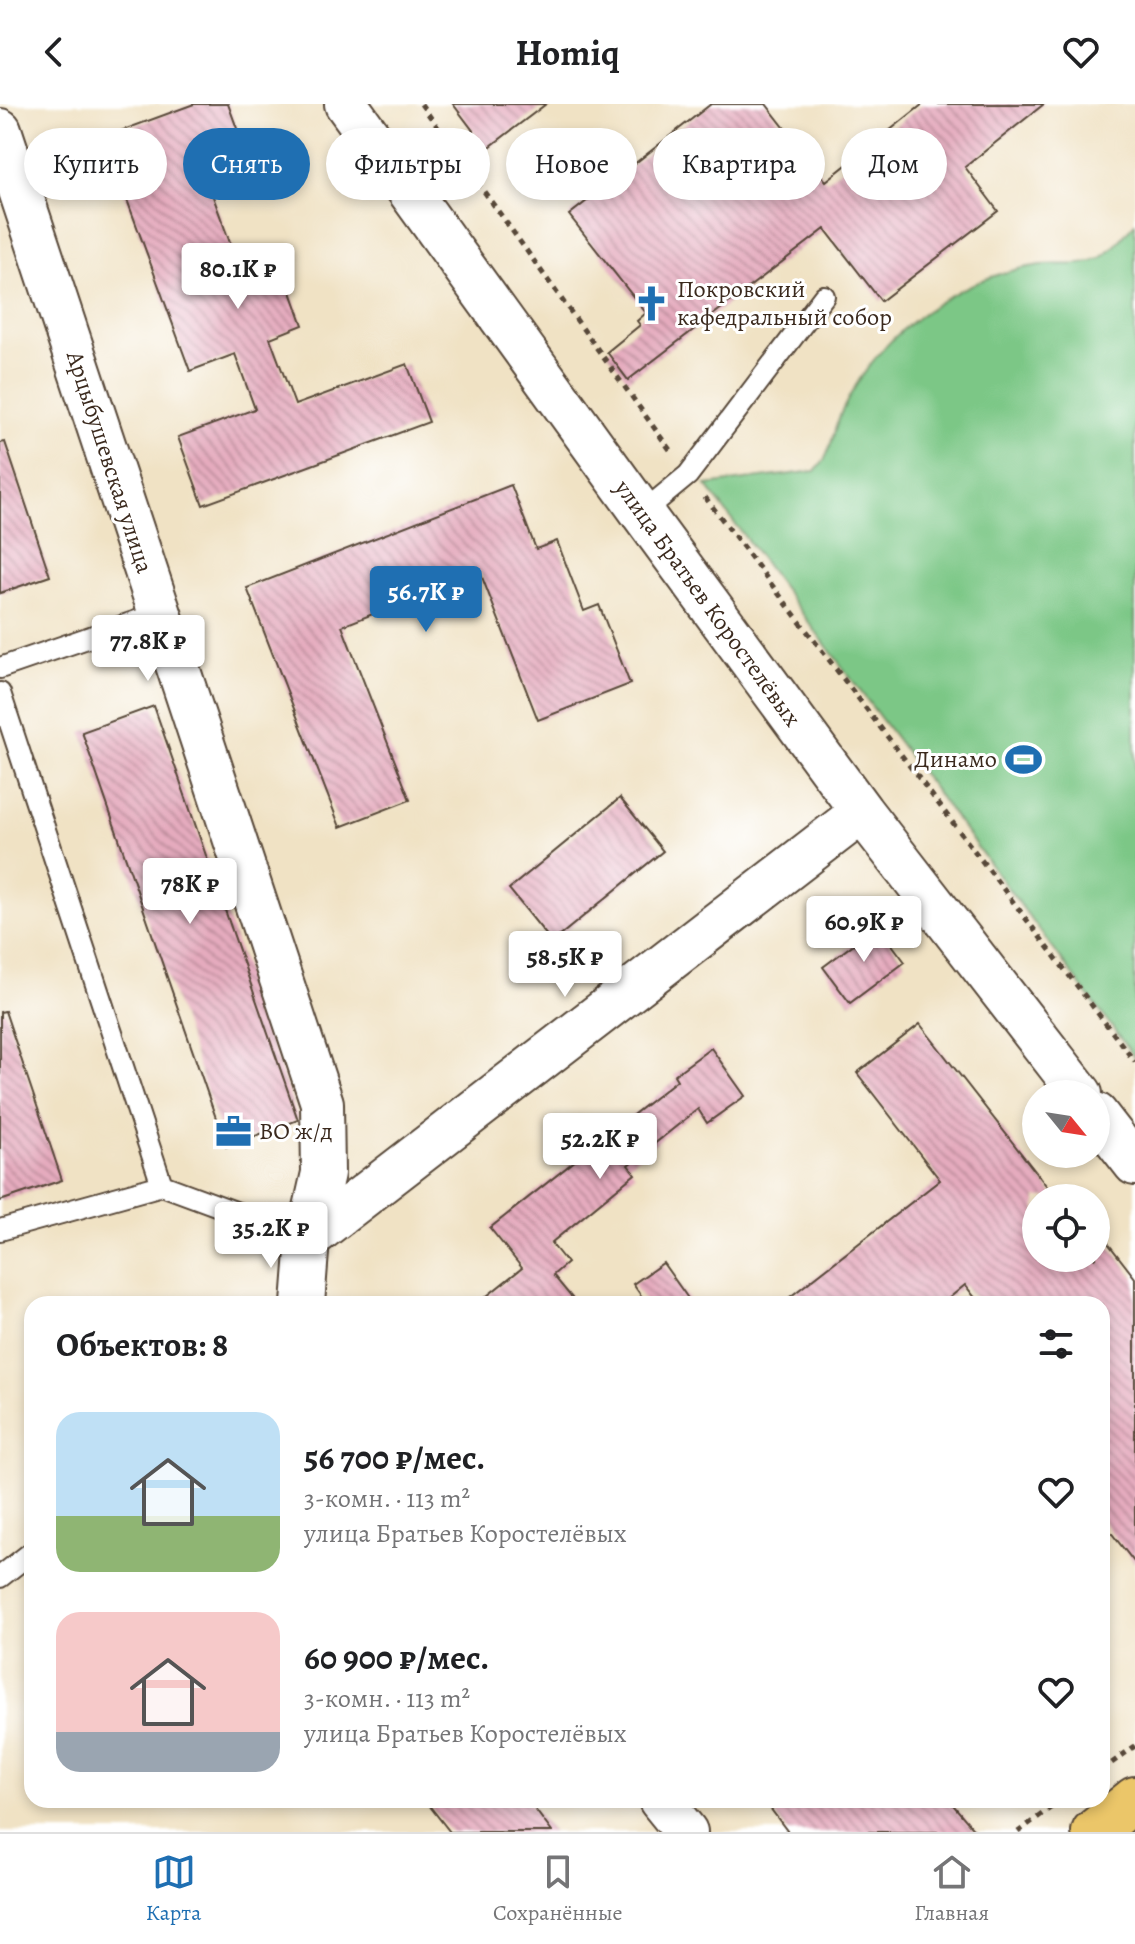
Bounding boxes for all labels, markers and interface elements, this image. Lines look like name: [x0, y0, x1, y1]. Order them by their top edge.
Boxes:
text: Homiq: [515, 28, 620, 77]
icon: back: [32, 30, 76, 74]
icon: heart: [1059, 30, 1103, 74]
chip: Купить: [24, 128, 167, 200]
chip: Снять: [183, 128, 310, 200]
chip: Фильтры: [326, 128, 490, 200]
chip: Новое: [506, 128, 637, 200]
chip: Квартира: [653, 128, 825, 200]
chip: Дом: [841, 128, 947, 200]
pin: 80.1K ₽: [164, 243, 312, 311]
text: 80.1K ₽: [200, 251, 276, 286]
place label: Покровский кафедральный собор: [677, 273, 892, 333]
church icon: Покровский кафедральный собор: [632, 284, 670, 322]
street label: Арцыбушевская улица: [59, 346, 161, 577]
street label: улица Братьев Коростелёвых: [607, 472, 809, 733]
pin: 56.7K ₽: [352, 566, 500, 634]
text: 56.7K ₽: [388, 574, 464, 609]
pin: 77.8K ₽: [74, 615, 222, 683]
text: 77.8K ₽: [110, 623, 186, 658]
sports icon: Динамо: [1004, 740, 1042, 778]
place label: Динамо: [914, 743, 997, 775]
pin: 78K ₽: [134, 858, 246, 926]
text: 78K ₽: [161, 866, 219, 901]
pin: 60.9K ₽: [790, 896, 938, 964]
text: 60.9K ₽: [824, 904, 904, 939]
pin: 58.5K ₽: [491, 931, 639, 999]
text: 58.5K ₽: [527, 939, 603, 974]
north arrow: [1022, 1080, 1110, 1168]
map controls: [1022, 1080, 1110, 1272]
office icon: ВО ж/д: [214, 1112, 252, 1150]
pin: 52.2K ₽: [526, 1113, 674, 1181]
place label: ВО ж/д: [259, 1115, 332, 1147]
text: 52.2K ₽: [561, 1121, 639, 1156]
button: locate: [1022, 1184, 1110, 1272]
pin: 35.2K ₽: [197, 1202, 345, 1270]
text: 35.2K ₽: [233, 1210, 309, 1245]
text: Объектов: 8: [56, 1321, 228, 1368]
icon: filters: [1034, 1322, 1078, 1366]
text: 56 700 ₽/мес.: [304, 1434, 485, 1481]
icon: home: [120, 1444, 216, 1540]
icon: heart: [1034, 1470, 1078, 1514]
text: 3-комн. · 113 m²: [304, 1481, 470, 1516]
text: улица Братьев Коростелёвых: [304, 1516, 627, 1551]
text: 60 900 ₽/мес.: [304, 1634, 489, 1681]
icon: home: [120, 1644, 216, 1740]
icon: heart: [1034, 1670, 1078, 1714]
text: 3-комн. · 113 m²: [304, 1681, 470, 1716]
text: улица Братьев Коростелёвых: [304, 1716, 627, 1751]
tab: Карта: [146, 1850, 201, 1928]
tab: Сохранённые: [493, 1850, 623, 1928]
tab: Главная: [914, 1850, 989, 1928]

